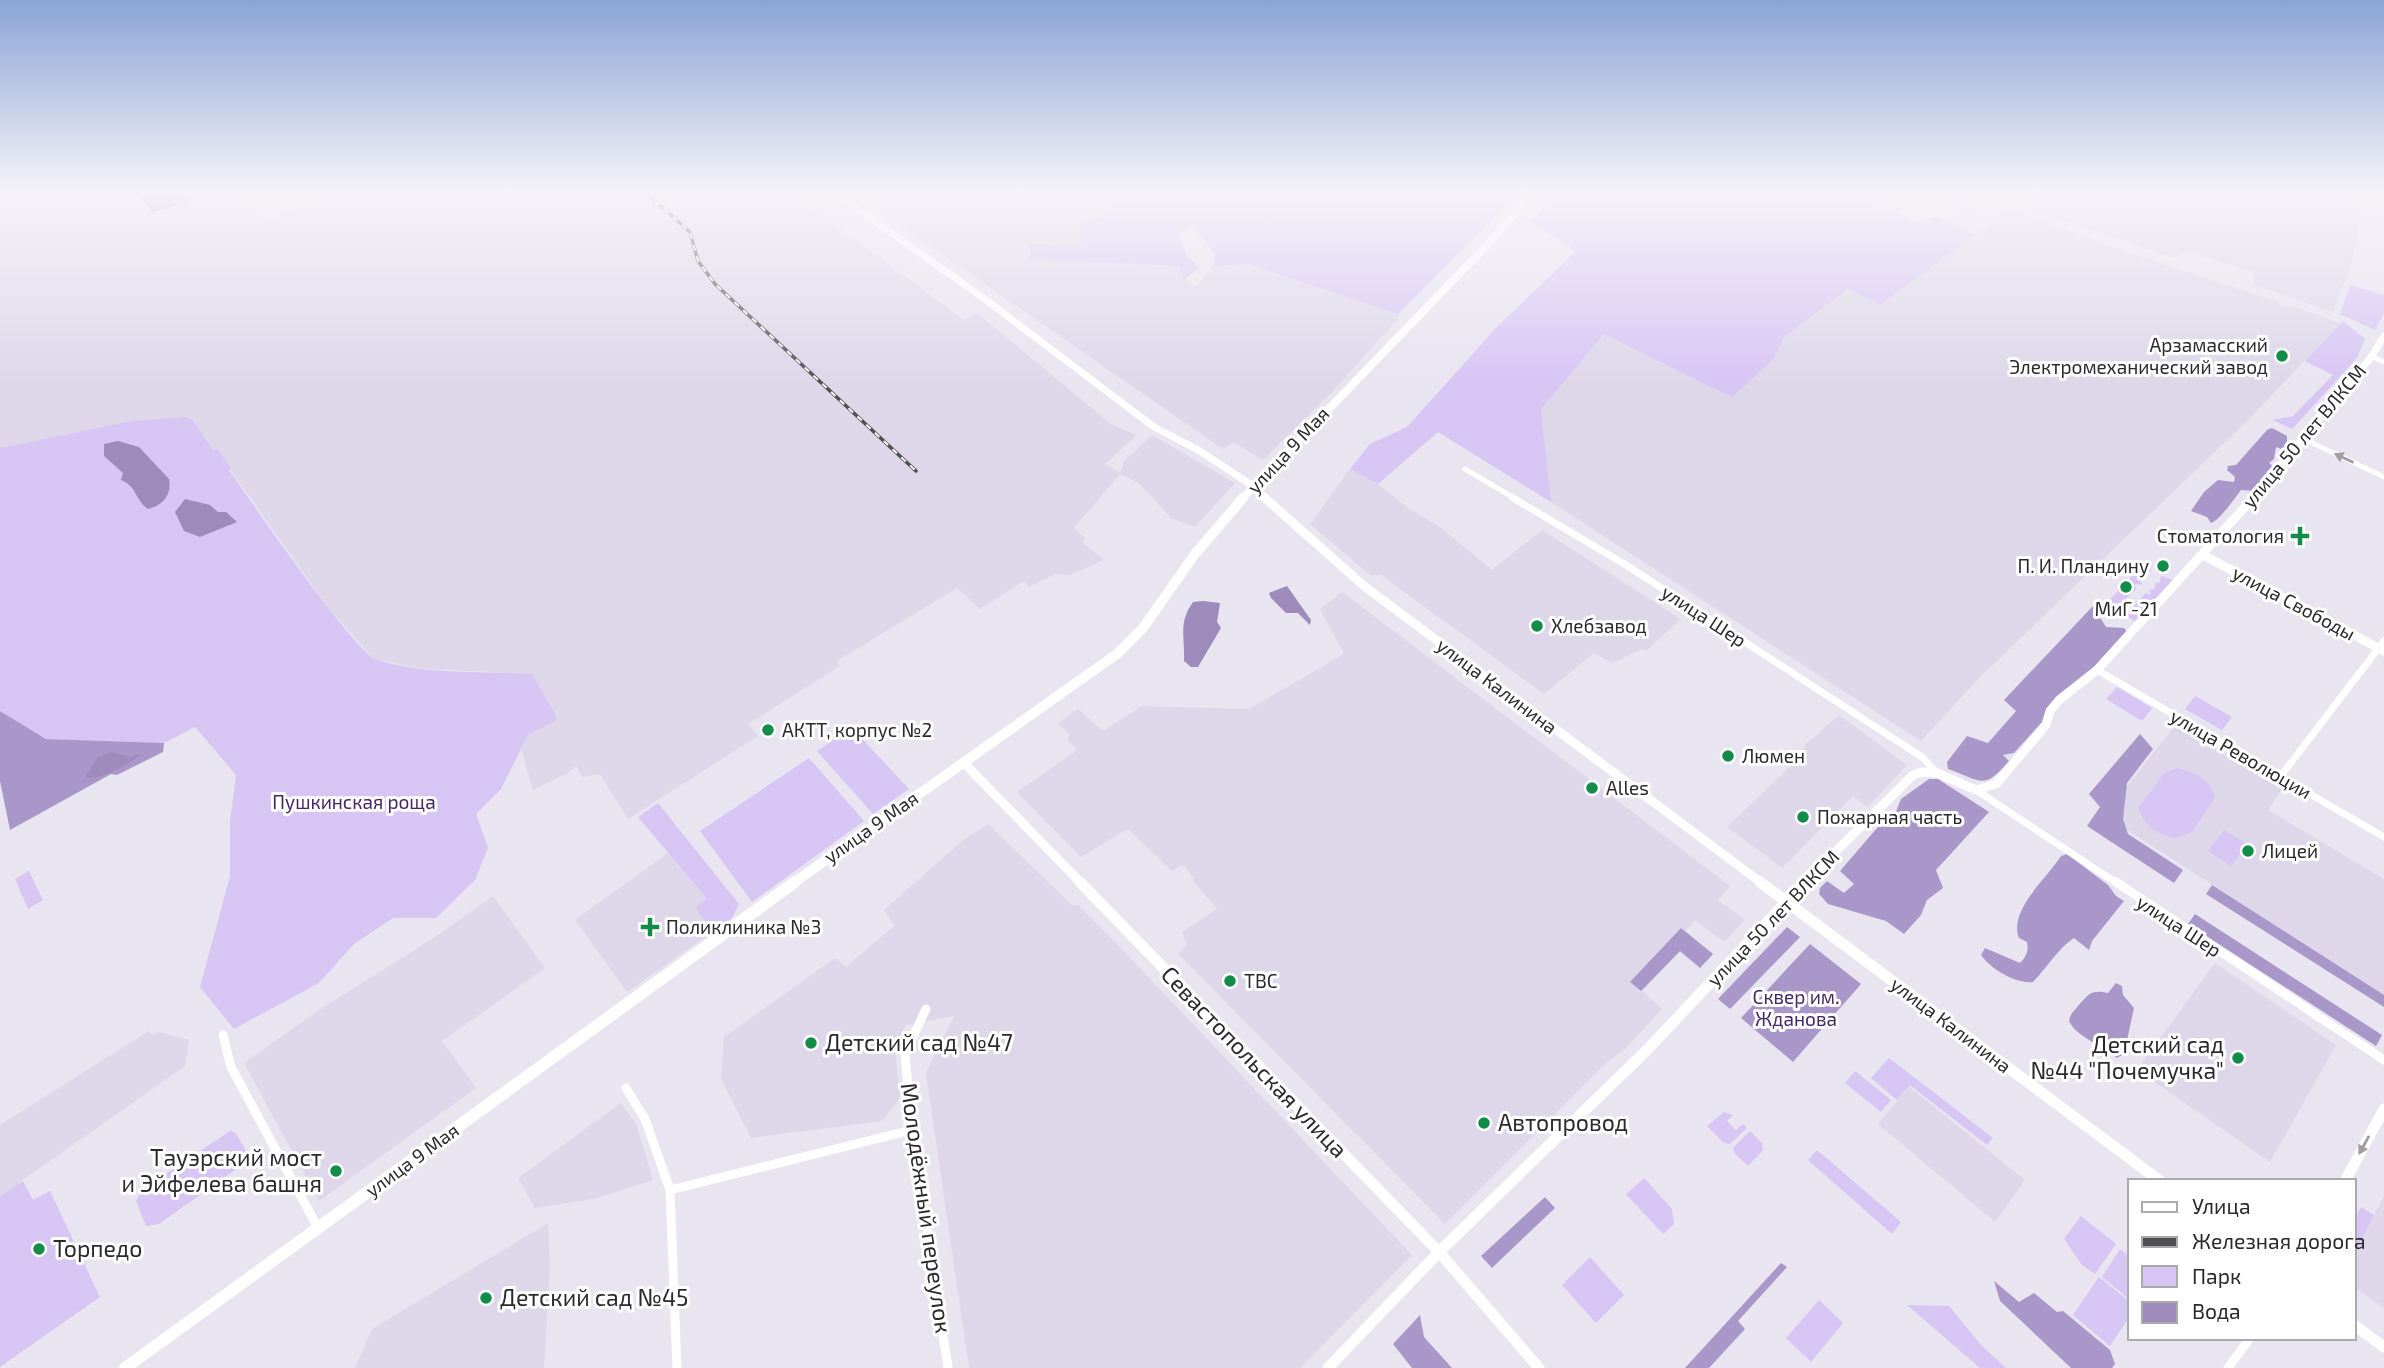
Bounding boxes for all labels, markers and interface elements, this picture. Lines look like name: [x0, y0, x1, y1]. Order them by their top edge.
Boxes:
place label: Арзамасский Электромеханический завод: [2009, 333, 2268, 378]
marker: Арзамасский Электромеханический завод: [2274, 348, 2290, 364]
street label: улица 50 лет ВЛКСМ: [2237, 359, 2371, 513]
street label: улица 9 Мая: [1242, 402, 1334, 498]
one-way arrow: [2334, 452, 2354, 464]
place label: Стоматология: [2157, 524, 2284, 547]
marker: Стоматология: [2290, 526, 2310, 546]
place label: П. И. Пландину: [2018, 554, 2149, 578]
marker: П. И. Пландину: [2155, 558, 2171, 574]
street label: улица Свободы: [2228, 561, 2360, 645]
marker: МиГ-21: [2118, 579, 2134, 595]
street label: улица Шер: [1657, 580, 1751, 652]
place label: МиГ-21: [2095, 597, 2157, 620]
place label: Хлебзавод: [1551, 614, 1647, 637]
marker: Хлебзавод: [1529, 618, 1545, 634]
street label: улица Калинина: [1432, 633, 1562, 739]
street label: улица Революции: [2166, 704, 2316, 804]
place label: АКТТ, корпус №2: [782, 718, 932, 742]
marker: АКТТ, корпус №2: [760, 722, 776, 738]
place label: Люмен: [1742, 744, 1805, 767]
marker: Люмен: [1720, 748, 1736, 764]
place label: Alles: [1606, 776, 1649, 799]
marker: Alles: [1584, 780, 1600, 796]
street label: улица 9 Мая: [819, 786, 923, 868]
park label: Пушкинская роща: [272, 790, 436, 814]
place label: Пожарная часть: [1817, 805, 1962, 828]
marker: Пожарная часть: [1795, 809, 1811, 825]
place label: Лицей: [2262, 839, 2318, 862]
marker: Лицей: [2240, 843, 2256, 859]
street label: улица 50 лет ВЛКСМ: [1702, 845, 1844, 991]
street label: улица Шер: [2132, 890, 2226, 962]
place label: Поликлиника №3: [666, 915, 821, 938]
marker: Поликлиника №3: [640, 917, 660, 937]
street label: Севастопольская улица: [1155, 960, 1354, 1164]
place label: ТВС: [1244, 969, 1278, 992]
street label: улица Калинина: [1886, 972, 2016, 1078]
marker: ТВС: [1222, 973, 1238, 989]
park label: Сквер им. Жданова: [1753, 985, 1839, 1030]
place label: Детский сад №47: [825, 1028, 1013, 1056]
place label: Детский сад №44 "Почемучка": [2030, 1030, 2224, 1085]
marker: Детский сад №47: [803, 1035, 819, 1051]
marker: Детский сад №44 "Почемучка": [2230, 1050, 2246, 1066]
street label: Молодёжный переулок: [895, 1081, 958, 1335]
place label: Автопровод: [1498, 1108, 1628, 1136]
marker: Автопровод: [1476, 1115, 1492, 1131]
street label: улица 9 Мая: [360, 1118, 464, 1202]
one-way arrow: [2359, 1135, 2371, 1155]
place label: Тауэрский мост и Эйфелева башня: [121, 1143, 322, 1197]
marker: Тауэрский мост и Эйфелева башня: [328, 1163, 344, 1179]
legend: [2128, 1179, 2356, 1340]
text: Улица: [2192, 1193, 2251, 1218]
text: Железная дорога: [2192, 1228, 2365, 1253]
place label: Торпедо: [53, 1234, 142, 1262]
marker: Торпедо: [31, 1241, 47, 1257]
text: Парк: [2192, 1263, 2241, 1288]
place label: Детский сад №45: [500, 1283, 688, 1311]
marker: Детский сад №45: [478, 1290, 494, 1306]
text: Вода: [2192, 1298, 2241, 1323]

